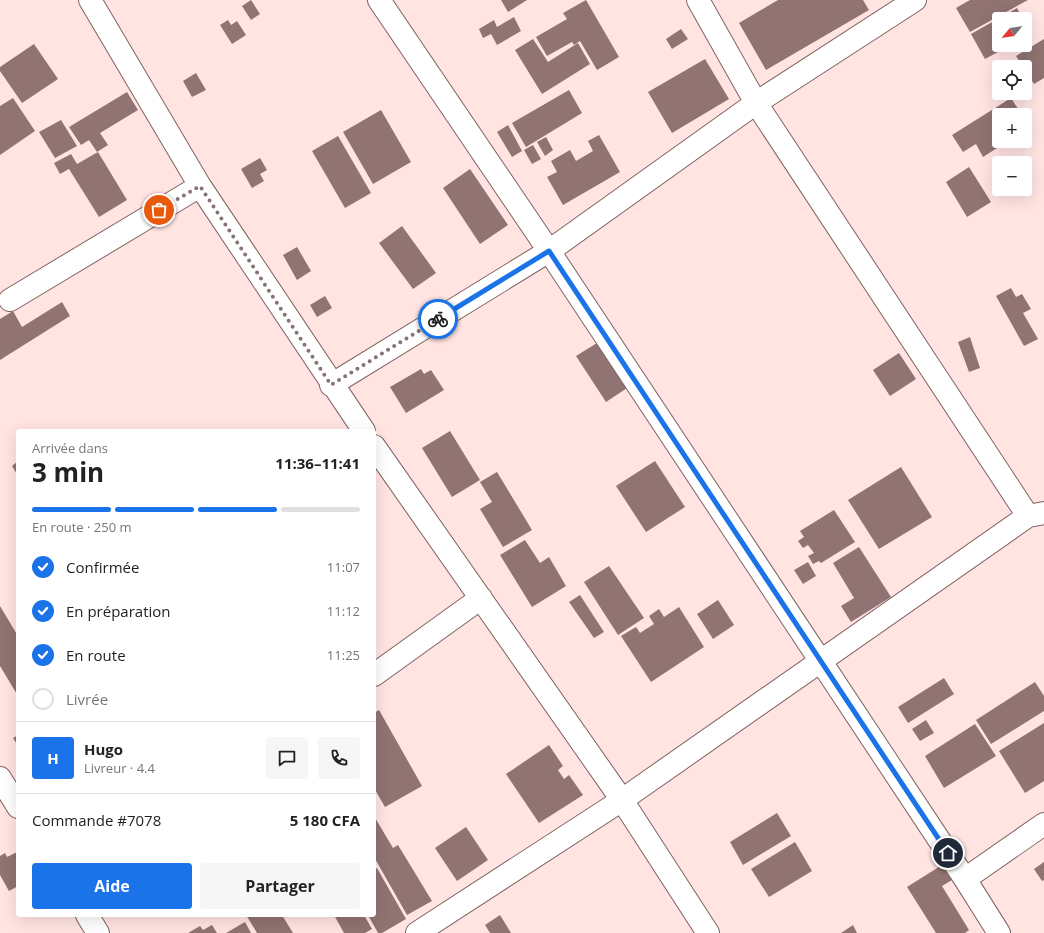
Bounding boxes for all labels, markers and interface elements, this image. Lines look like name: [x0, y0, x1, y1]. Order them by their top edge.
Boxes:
north arrow: [992, 12, 1032, 52]
map controls: [992, 12, 1032, 196]
button: locate: [992, 60, 1032, 100]
button: +: [992, 108, 1032, 148]
button: −: [992, 156, 1032, 196]
pin: [142, 193, 176, 227]
icon: bag: [148, 199, 170, 221]
courier: [418, 299, 458, 339]
icon: bike: [427, 308, 449, 330]
text: Arrivée dans: [32, 439, 108, 457]
text: 11:36–11:41: [275, 453, 360, 473]
text: 3 min: [32, 454, 104, 490]
text: En route · 250 m: [32, 518, 132, 536]
icon: check: [32, 556, 54, 578]
text: Confirmée: [66, 557, 139, 577]
text: 11:07: [327, 558, 360, 576]
icon: check: [32, 600, 54, 622]
text: En préparation: [66, 601, 171, 621]
text: 11:12: [327, 602, 360, 620]
icon: check: [32, 644, 54, 666]
text: En route: [66, 645, 126, 665]
text: 11:25: [327, 646, 360, 664]
text: Livrée: [66, 689, 108, 709]
button: chat: [266, 737, 308, 779]
button: phone: [318, 737, 360, 779]
text: Hugo: [84, 739, 123, 759]
text: H: [47, 748, 59, 768]
text: Livreur · 4.4: [84, 759, 155, 777]
text: Commande #7078: [32, 810, 161, 830]
text: 5 180 CFA: [290, 810, 360, 830]
pin: [931, 836, 965, 870]
icon: home: [937, 842, 959, 864]
button: Aide: [32, 863, 192, 909]
button: Partager: [200, 863, 360, 909]

